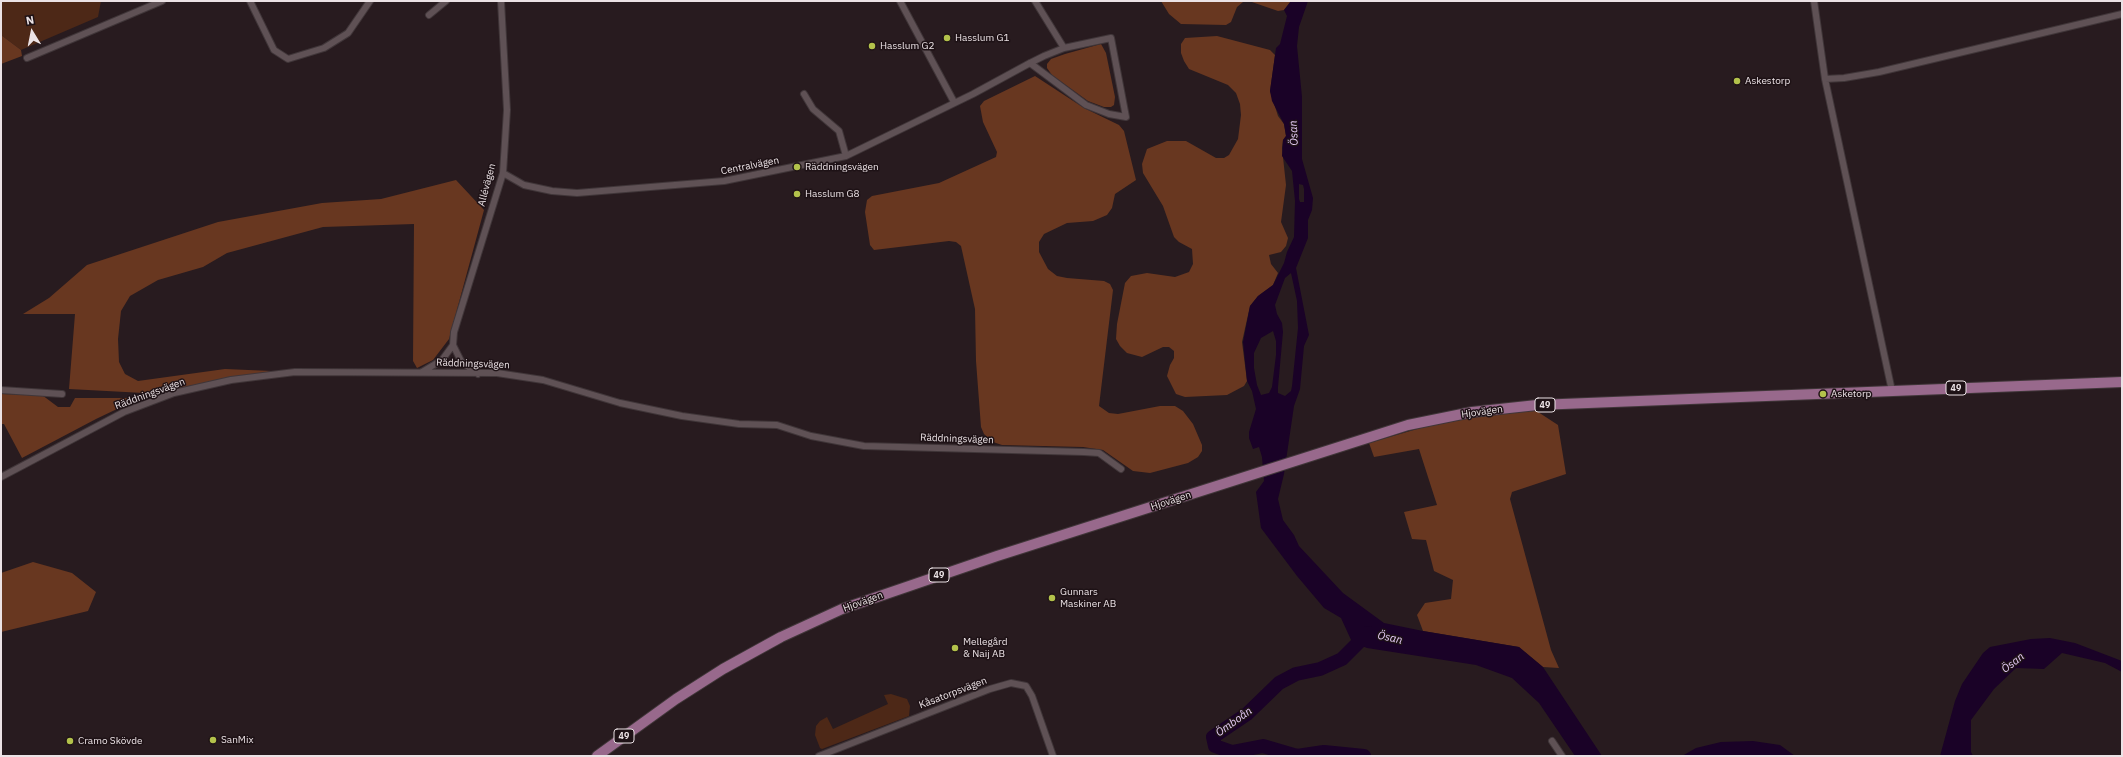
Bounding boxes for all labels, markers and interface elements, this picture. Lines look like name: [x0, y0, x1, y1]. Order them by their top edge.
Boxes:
north arrow: [12, 12, 52, 52]
text: N: [25, 13, 35, 28]
place label: Hasslum G1: [955, 32, 1010, 44]
marker: Hasslum G1: [942, 33, 952, 43]
place label: Hasslum G2: [880, 40, 935, 52]
marker: Hasslum G2: [867, 41, 877, 51]
place label: Askestorp: [1745, 75, 1790, 87]
marker: Askestorp: [1732, 76, 1742, 86]
water label: Ösan: [1287, 120, 1301, 146]
street label: Centralvägen: [720, 154, 780, 178]
place label: Räddningsvägen: [805, 161, 879, 173]
street label: Allévägen: [476, 162, 498, 208]
marker: Räddningsvägen: [792, 162, 802, 172]
place label: Hasslum G8: [805, 188, 860, 200]
marker: Hasslum G8: [792, 189, 802, 199]
street label: Räddningsvägen: [436, 357, 510, 371]
street label: Räddningsvägen: [113, 376, 187, 412]
road number: 49: [1946, 381, 1966, 395]
place label: Asketorp: [1831, 388, 1871, 400]
marker: Asketorp: [1818, 389, 1828, 399]
road number: 49: [1535, 398, 1555, 412]
street label: Hjovägen: [1461, 403, 1503, 421]
street label: Räddningsvägen: [920, 432, 994, 446]
street label: Hjovägen: [1149, 489, 1193, 513]
road number: 49: [929, 568, 949, 582]
place label: Gunnars Maskiner AB: [1060, 586, 1116, 610]
street label: Hjovägen: [841, 589, 885, 615]
marker: Gunnars Maskiner AB: [1047, 593, 1057, 603]
water label: Ösan: [1376, 629, 1404, 647]
place label: Mellegård & Naij AB: [963, 636, 1007, 660]
marker: Mellegård & Naij AB: [950, 643, 960, 653]
water label: Ösan: [1999, 650, 2027, 676]
street label: Kåsatorpsvägen: [917, 675, 989, 711]
water label: Ömboån: [1213, 704, 1255, 740]
road number: 49: [614, 729, 634, 743]
place label: SanMix: [221, 734, 254, 746]
place label: Cramo Skövde: [78, 735, 142, 747]
marker: SanMix: [208, 735, 218, 745]
marker: Cramo Skövde: [65, 736, 75, 746]

